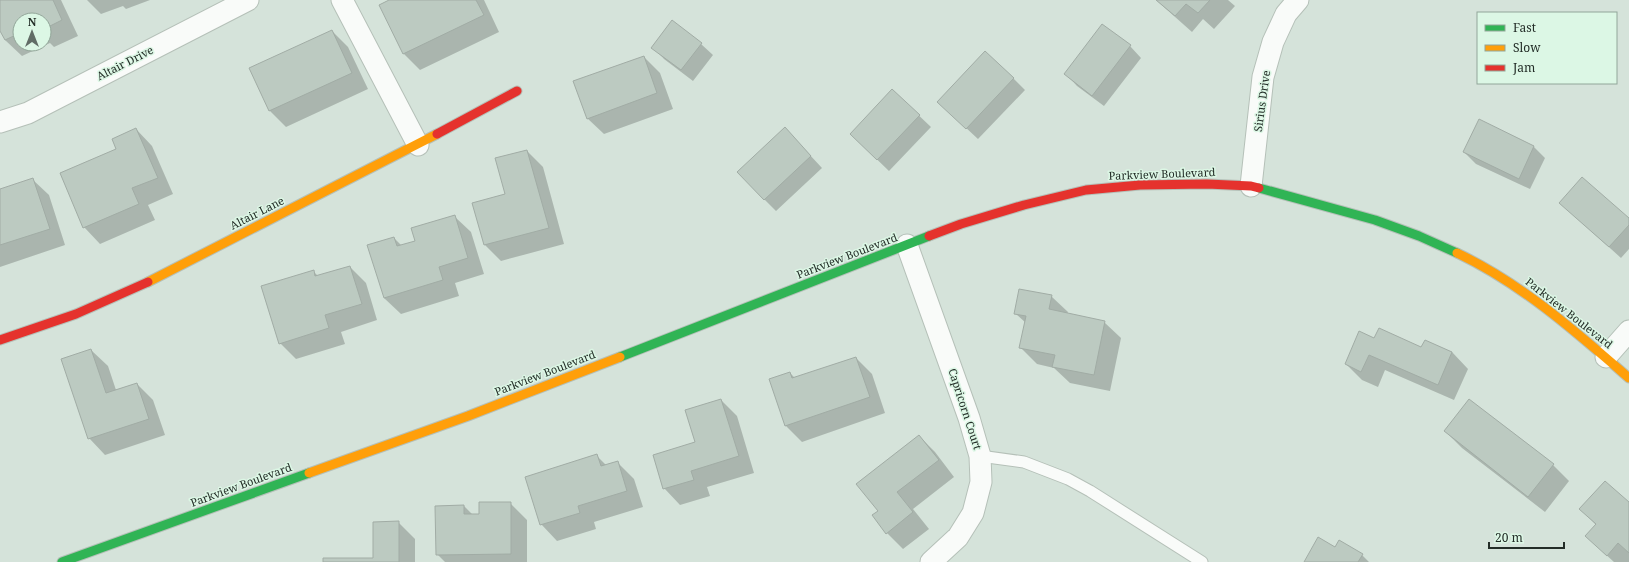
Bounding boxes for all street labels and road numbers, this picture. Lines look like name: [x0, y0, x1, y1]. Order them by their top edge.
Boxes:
street label: Altair Drive: [94, 42, 156, 83]
street label: Sirius Drive: [1250, 69, 1273, 133]
street label: Parkview Boulevard: [1108, 164, 1216, 183]
street label: Altair Lane: [227, 192, 286, 233]
street label: Parkview Boulevard: [794, 229, 900, 282]
street label: Parkview Boulevard: [1523, 274, 1616, 352]
street label: Parkview Boulevard: [492, 346, 598, 399]
street label: Capricorn Court: [945, 366, 986, 451]
street label: Parkview Boulevard: [188, 459, 294, 510]

